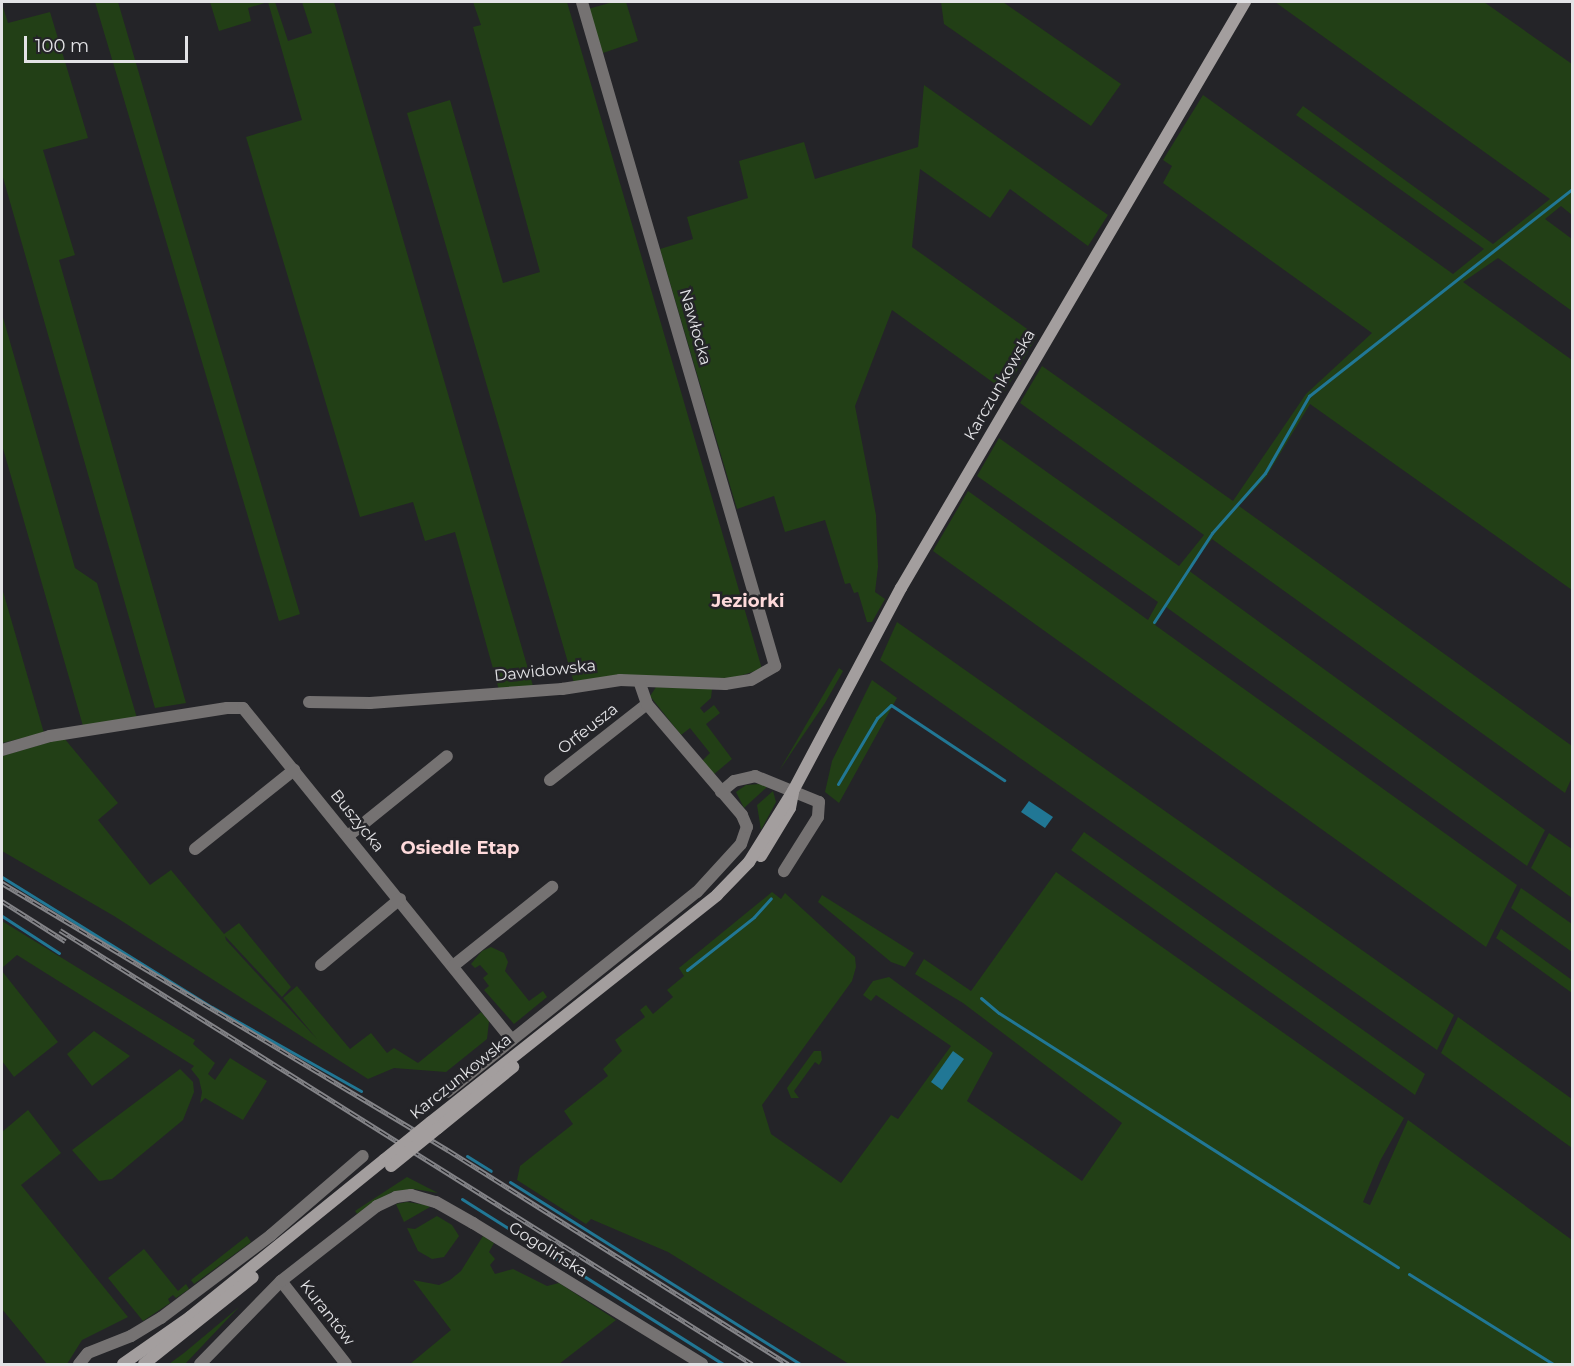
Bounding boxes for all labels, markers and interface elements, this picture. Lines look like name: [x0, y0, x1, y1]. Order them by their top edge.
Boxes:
scale bar: [27, 24, 190, 62]
text: 100 m: [35, 35, 89, 57]
street label: Nawłocka: [675, 287, 715, 367]
street label: Karczunkowska: [960, 326, 1040, 444]
district label: Jeziorki: [712, 590, 784, 612]
street label: Dawidowska: [493, 656, 597, 686]
street label: Orfeusza: [554, 700, 622, 758]
street label: Buszycka: [326, 786, 388, 856]
district label: Osiedle Etap: [401, 837, 519, 859]
street label: Karczunkowska: [406, 1030, 516, 1124]
street label: Gogolińska: [505, 1218, 591, 1282]
street label: Kurantów: [295, 1276, 359, 1350]

